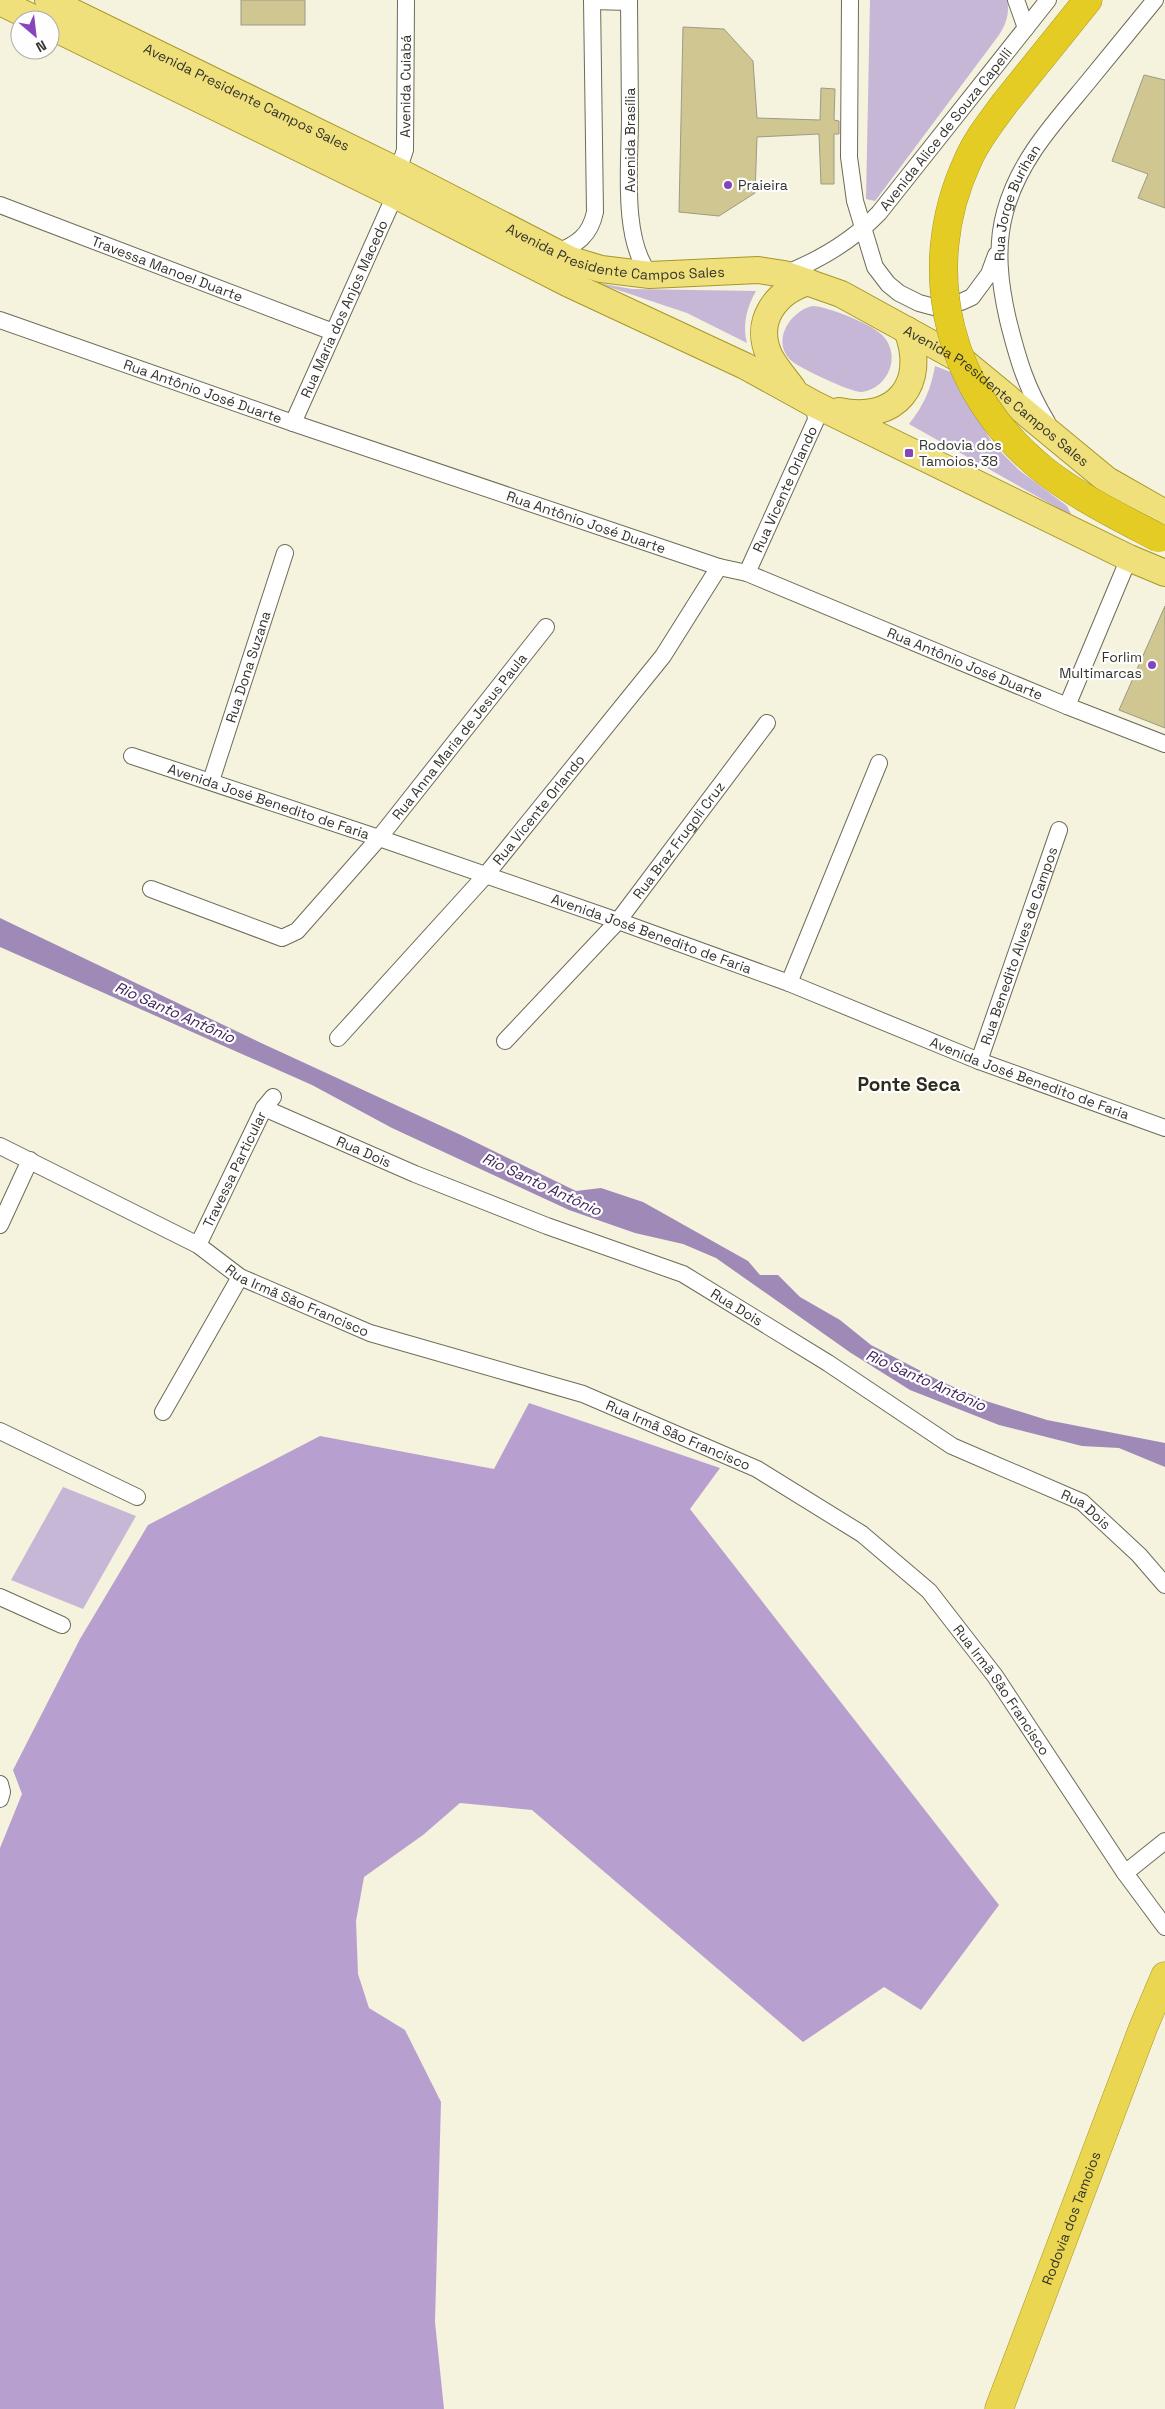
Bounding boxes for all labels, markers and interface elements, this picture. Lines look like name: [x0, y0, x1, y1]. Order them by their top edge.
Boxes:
north arrow: [10, 10, 60, 60]
street label: Avenida Cuiabá: [396, 35, 415, 138]
text: N: [33, 36, 49, 57]
street label: Avenida Presidente Campos Sales: [141, 39, 352, 155]
street label: Avenida Alice de Souza Capelli: [875, 44, 1016, 214]
street label: Avenida Brasília: [621, 88, 639, 192]
street label: Rua Jorge Burihan: [990, 141, 1044, 261]
place label: Praieira: [738, 176, 788, 194]
marker: Praieira: [722, 179, 734, 191]
street label: Rua Maria dos Anjos Macedo: [296, 217, 392, 401]
street label: Avenida Presidente Campos Sales: [503, 219, 725, 284]
street label: Travessa Manoel Duarte: [89, 232, 245, 306]
street label: Avenida Presidente Campos Sales: [901, 321, 1093, 470]
street label: Rua Antônio José Duarte: [121, 355, 285, 427]
street label: Rua Vicente Orlando: [749, 423, 821, 555]
place label: Rodovia dos Tamoios, 38: [919, 436, 1002, 470]
marker: Rodovia dos Tamoios, 38: [903, 447, 915, 459]
street label: Rua Antônio José Duarte: [504, 487, 668, 557]
street label: Rua Dona Suzana: [222, 609, 275, 725]
street label: Rua Antônio José Duarte: [885, 623, 1046, 704]
place label: Forlim Multimarcas: [1059, 648, 1142, 682]
street label: Rua Anna Maria de Jesus Paula: [388, 649, 531, 823]
marker: Forlim Multimarcas: [1146, 659, 1158, 671]
street label: Rua Vicente Orlando: [489, 751, 589, 868]
street label: Avenida José Benedito de Faria: [166, 760, 372, 843]
street label: Rua Braz Frugoli Cruz: [629, 778, 729, 902]
street label: Rua Benedito Alves de Campos: [976, 844, 1062, 1047]
street label: Avenida José Benedito de Faria: [549, 890, 754, 978]
water label: Rio Santo Antônio: [112, 977, 238, 1047]
street label: Avenida José Benedito de Faria: [927, 1033, 1132, 1123]
district label: Ponte Seca: [857, 1072, 961, 1097]
street label: Travessa Particular: [199, 1108, 270, 1230]
street label: Rua Dois: [334, 1132, 394, 1171]
water label: Rio Santo Antônio: [479, 1148, 605, 1220]
street label: Rua Irmã São Francisco: [222, 1260, 372, 1341]
street label: Rua Dois: [707, 1284, 766, 1330]
water label: Rio Santo Antônio: [863, 1345, 989, 1415]
street label: Rua Irmã São Francisco: [603, 1396, 753, 1474]
street label: Rua Dois: [1058, 1485, 1115, 1533]
street label: Rua Irmã São Francisco: [949, 1621, 1054, 1759]
street label: Rodovia dos Tamoios: [1038, 2149, 1104, 2287]

